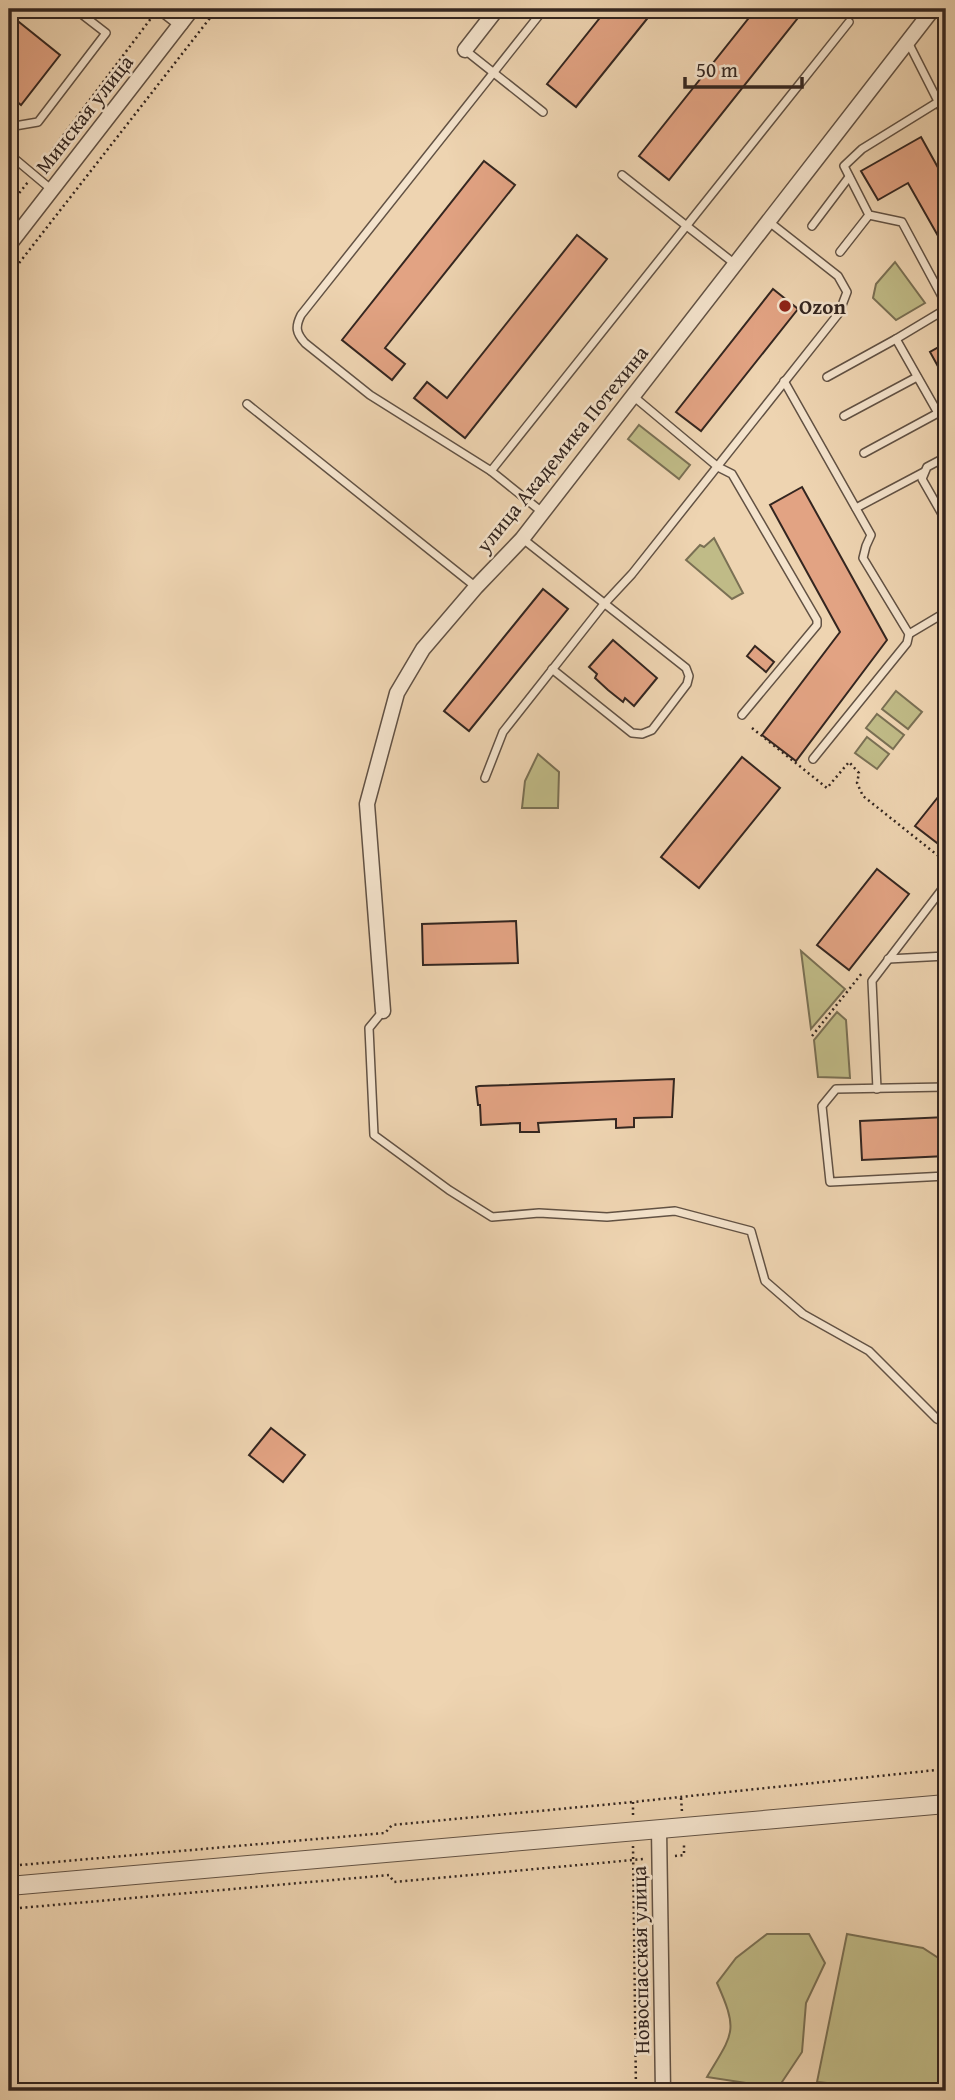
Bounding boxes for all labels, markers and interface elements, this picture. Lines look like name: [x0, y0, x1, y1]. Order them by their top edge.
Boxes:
scale bar: [685, 46, 803, 90]
street label: Минская улица: [28, 48, 140, 180]
text: 50 m: [696, 54, 738, 85]
place label: Ozon: [799, 291, 846, 322]
marker: Ozon: [777, 298, 793, 314]
street label: улица Академика Потехина: [468, 339, 656, 560]
street label: Новоспасская улица: [623, 1866, 657, 2054]

